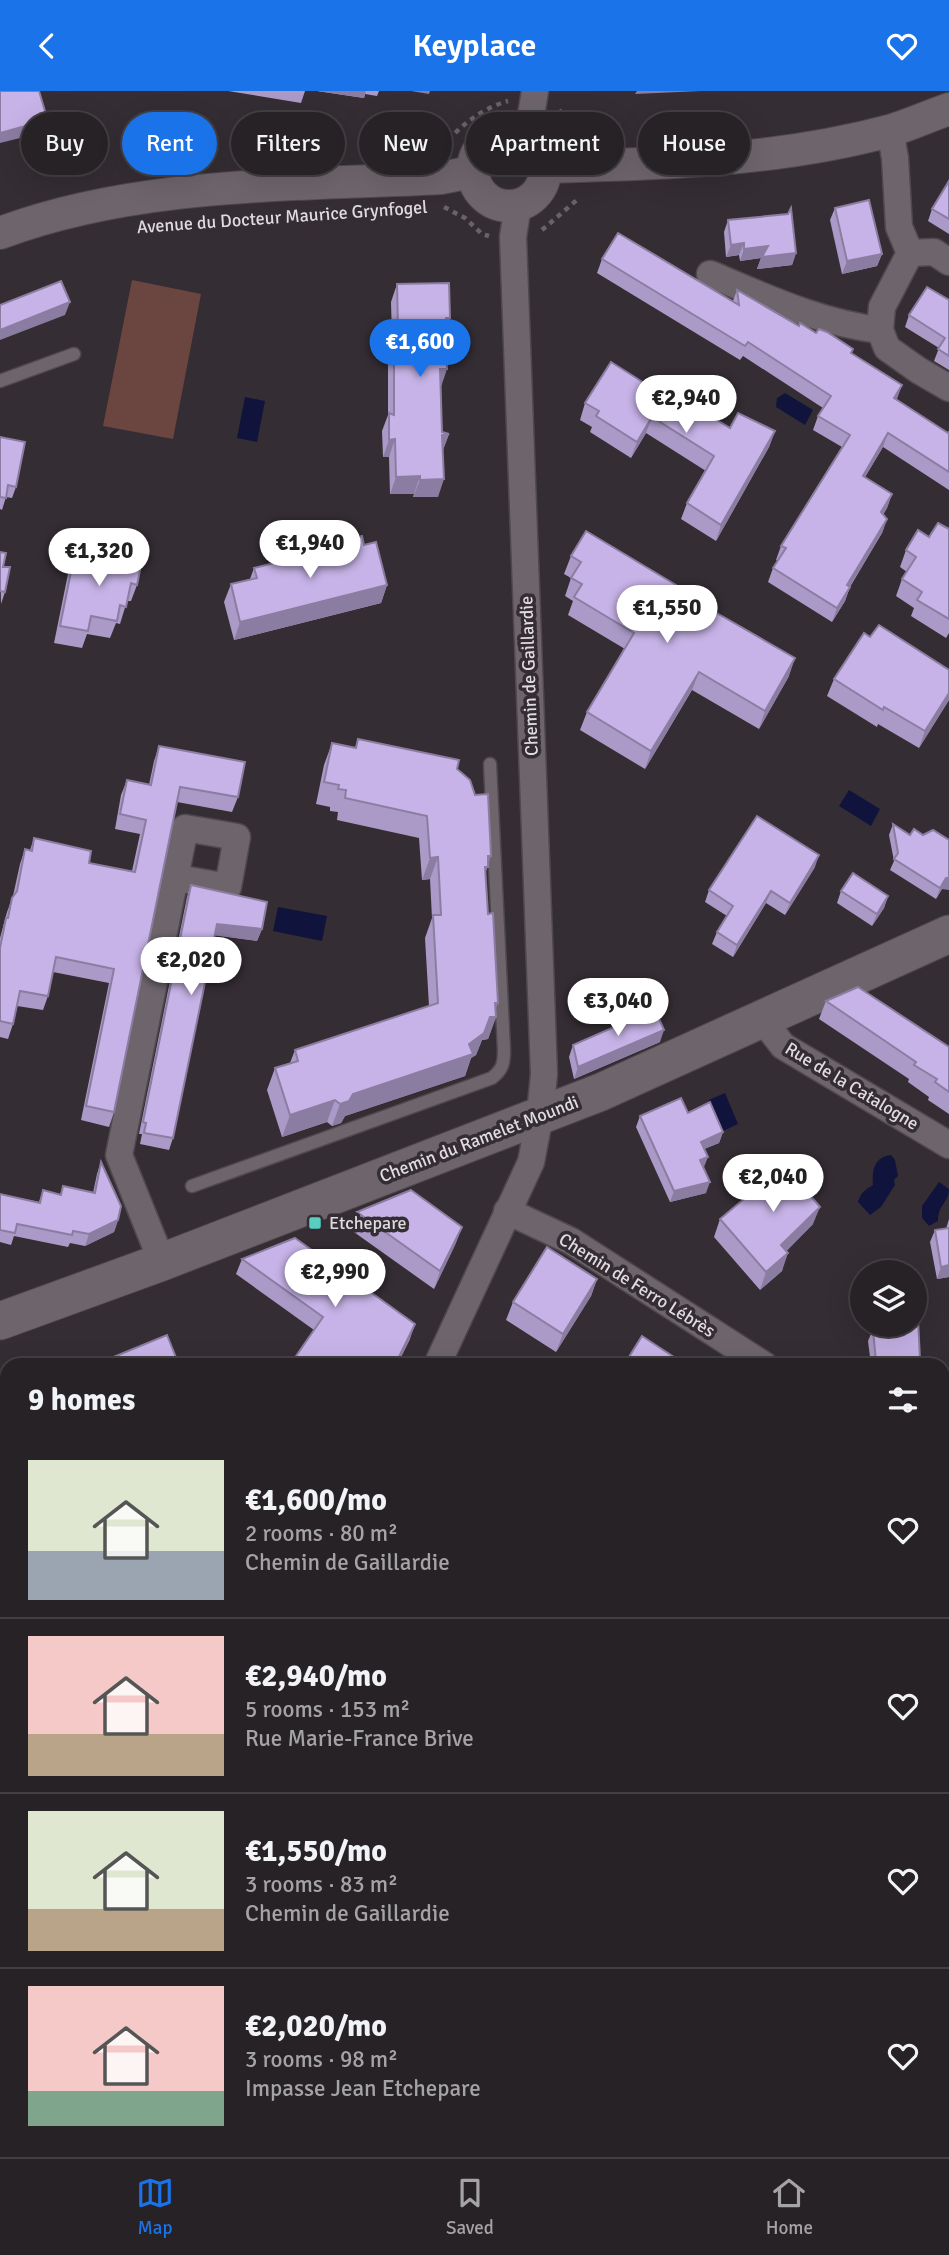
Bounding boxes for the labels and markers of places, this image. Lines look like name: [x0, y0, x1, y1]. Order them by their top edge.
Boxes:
pin: €1,600: [363, 320, 477, 379]
pin: €2,940: [629, 375, 743, 435]
pin: €1,940: [253, 521, 367, 580]
pin: €1,320: [42, 529, 156, 588]
pin: €1,550: [610, 585, 724, 645]
pin: €2,020: [134, 937, 248, 997]
pin: €3,040: [561, 979, 675, 1038]
pin: €2,040: [716, 1155, 830, 1214]
place label: Etchepare: [329, 1212, 406, 1234]
marker: Etchepare: [307, 1215, 323, 1231]
pin: €2,990: [278, 1249, 392, 1309]

